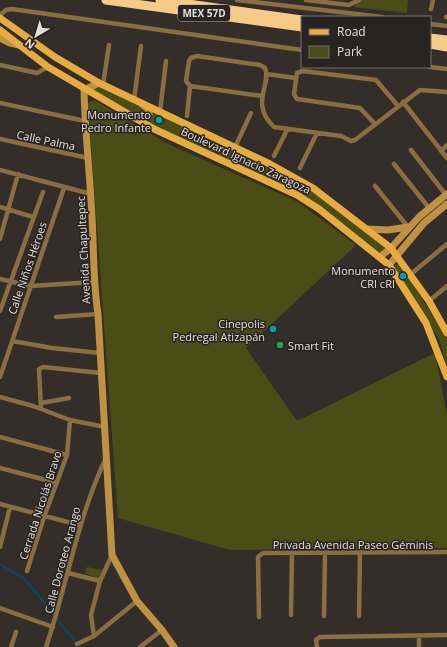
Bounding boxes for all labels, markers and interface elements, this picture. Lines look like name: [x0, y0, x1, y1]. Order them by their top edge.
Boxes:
road number: MEX 57D: [178, 5, 230, 21]
north arrow: [16, 16, 56, 56]
legend: [301, 16, 431, 68]
text: Road: [337, 23, 366, 40]
text: N: [21, 36, 38, 53]
text: Park: [337, 43, 363, 60]
place label: Monumento Pedro Infante: [81, 107, 151, 135]
marker: Monumento Pedro Infante: [154, 115, 164, 125]
street label: Boulevard Ignacio Zaragoza: [179, 123, 313, 197]
street label: Calle Palma: [15, 126, 77, 154]
street label: Avenida Chapultepec: [73, 196, 93, 304]
street label: Calle Niños Héroes: [4, 220, 50, 316]
place label: Monumento CRI cRI: [331, 263, 395, 291]
marker: Monumento CRI cRI: [398, 271, 408, 281]
place label: Cinepolis Pedregal Atizapán: [173, 316, 265, 344]
marker: Cinepolis Pedregal Atizapán: [268, 324, 278, 334]
place label: Smart Fit: [288, 338, 334, 353]
marker: Smart Fit: [275, 340, 285, 350]
street label: Cerrada Nicolás Bravo: [15, 448, 65, 561]
street label: Calle Doroteo Arango: [41, 505, 84, 615]
street label: Privada Avenida Paseo Géminis: [273, 537, 433, 552]

